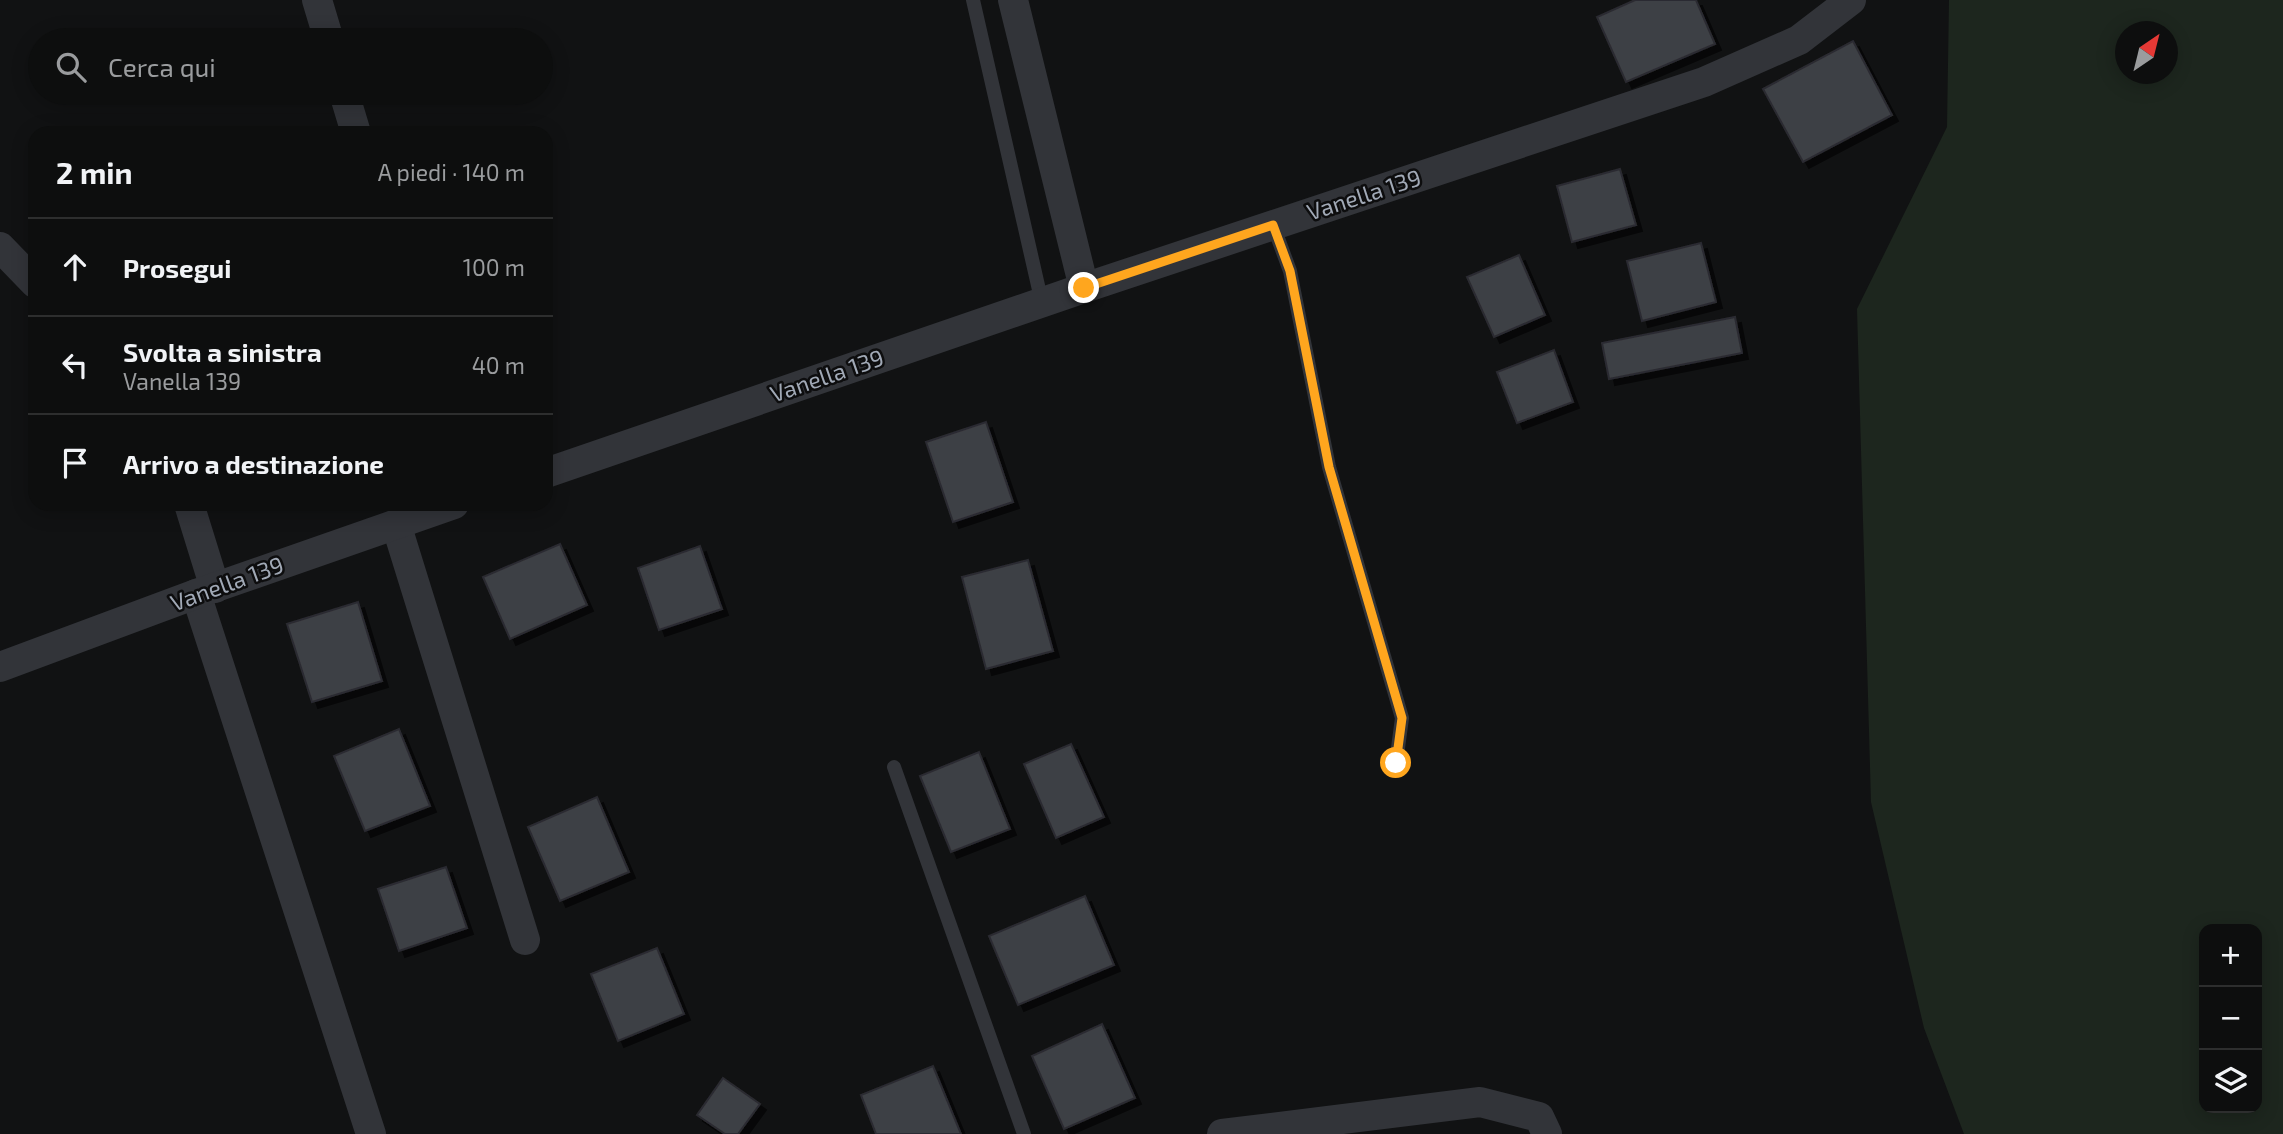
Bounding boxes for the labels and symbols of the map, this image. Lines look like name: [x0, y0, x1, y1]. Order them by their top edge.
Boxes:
north arrow: [2115, 21, 2178, 84]
street label: Vanella 139: [1303, 162, 1424, 226]
route end: [1068, 272, 1099, 303]
street label: Vanella 139: [766, 343, 887, 408]
street label: Vanella 139: [166, 550, 287, 616]
route start: [1380, 747, 1411, 778]

